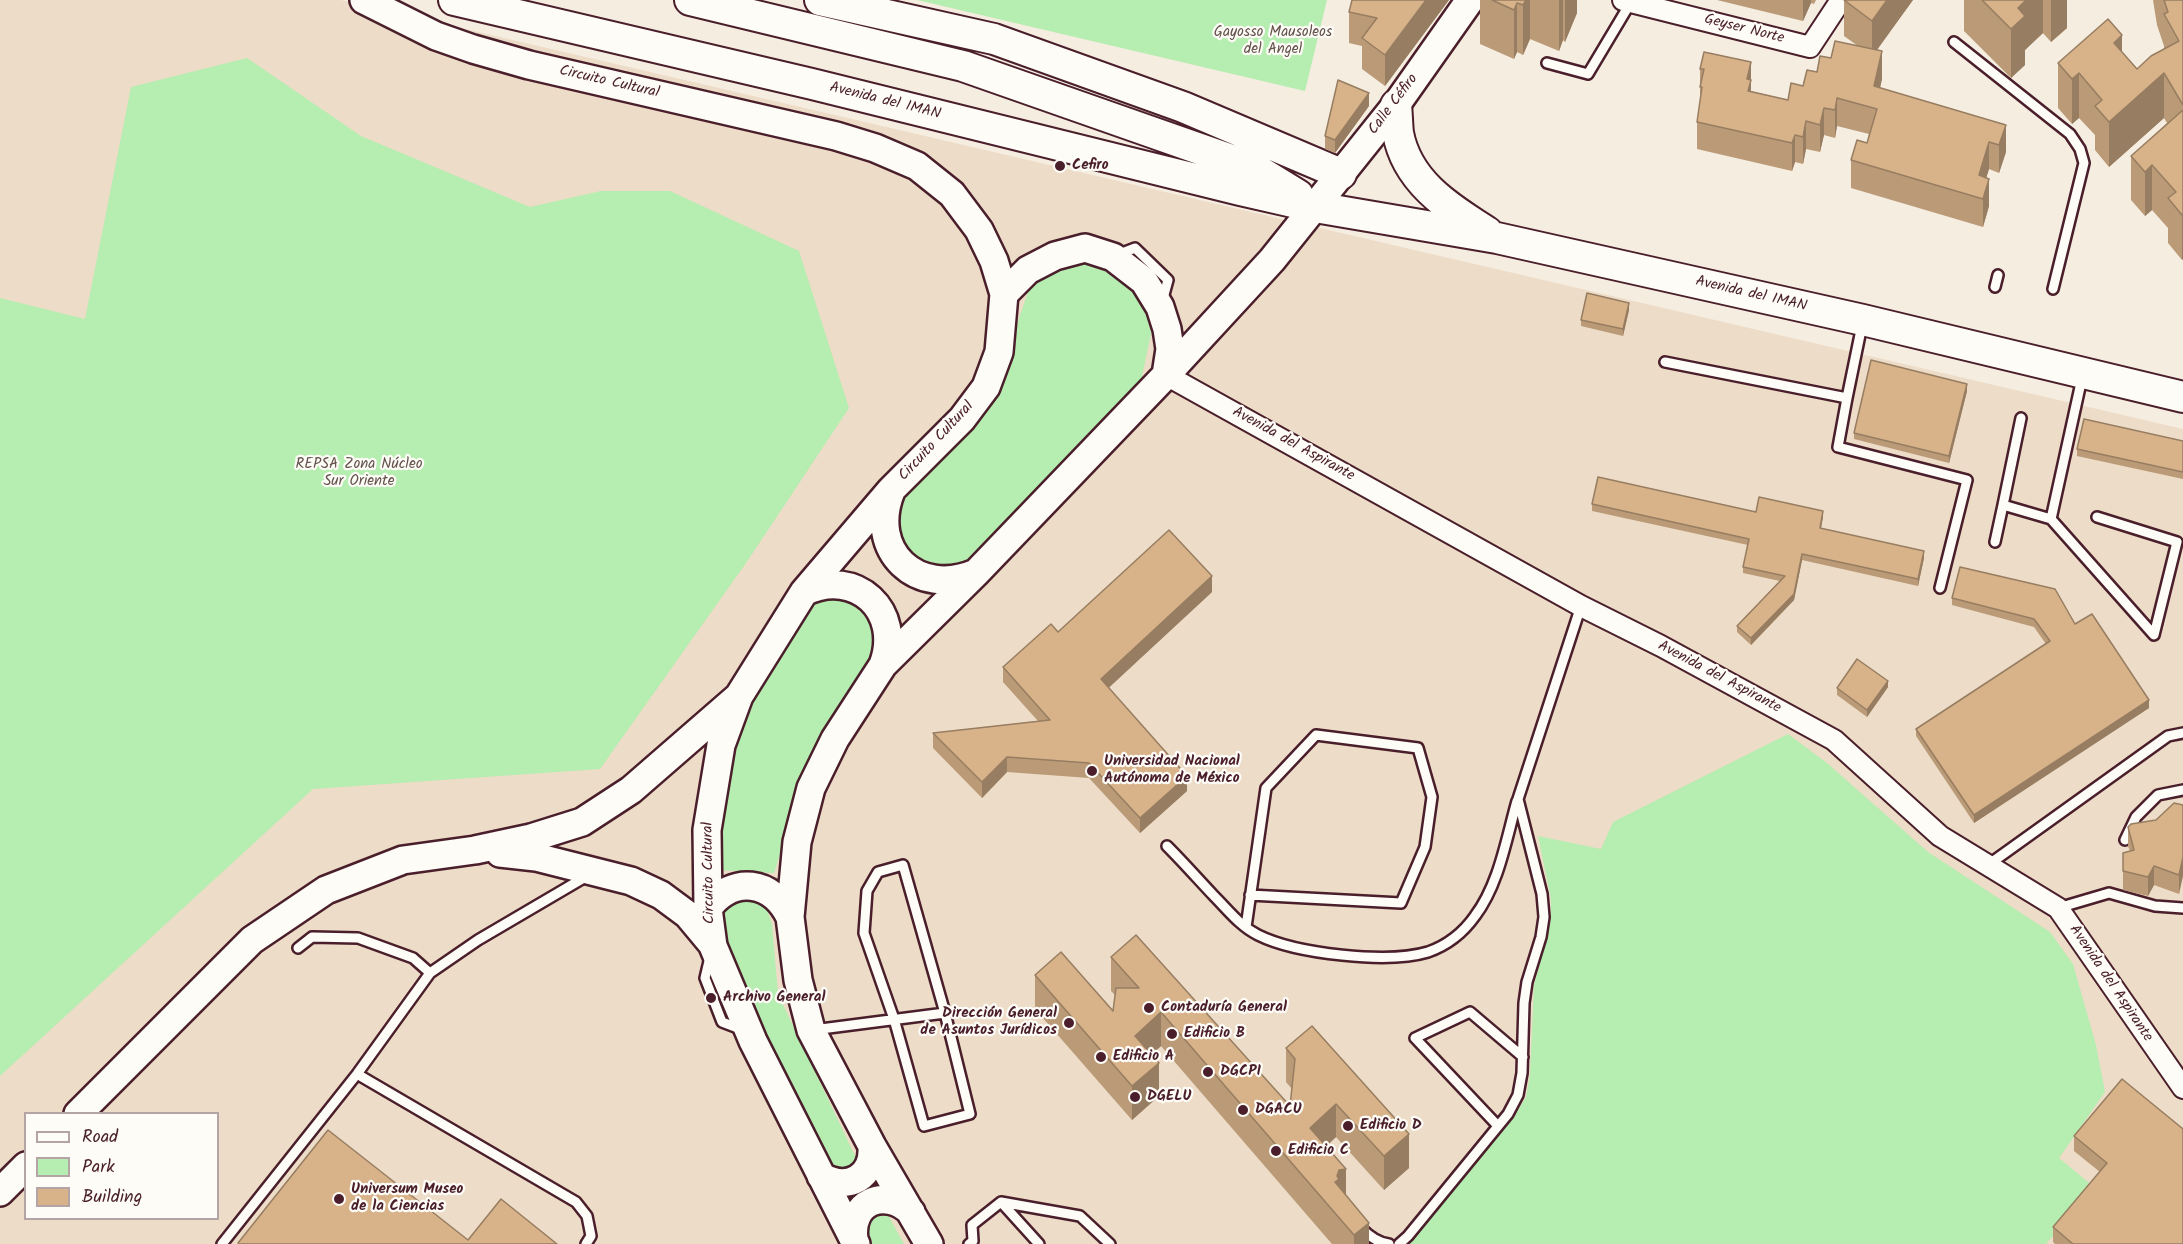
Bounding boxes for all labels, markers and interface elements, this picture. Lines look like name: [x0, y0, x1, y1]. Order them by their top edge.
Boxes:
street label: Geyser Norte: [1702, 11, 1786, 49]
park label: Gayosso Mausoleos del Angel: [1214, 24, 1332, 59]
street label: Circuito Cultural: [557, 63, 661, 103]
street label: Calle Céfiro: [1365, 71, 1423, 139]
street label: Avenida del IMAN: [828, 79, 942, 125]
place label: Cefiro: [1072, 157, 1109, 175]
marker: Cefiro: [1053, 159, 1067, 173]
street label: Avenida del IMAN: [1693, 273, 1809, 317]
street label: Circuito Cultural: [896, 399, 978, 485]
street label: Avenida del Aspirante: [1229, 404, 1357, 486]
park label: REPSA Zona Núcleo Sur Oriente: [295, 456, 423, 491]
street label: Avenida del Aspirante: [1654, 638, 1784, 718]
place label: Universidad Nacional Autónoma de México: [1104, 753, 1240, 788]
marker: Universidad Nacional Autónoma de México: [1085, 764, 1099, 778]
street label: Circuito Cultural: [700, 822, 720, 924]
street label: Avenida del Aspirante: [2064, 922, 2156, 1046]
place label: Archivo General: [723, 989, 825, 1007]
marker: Archivo General: [704, 991, 718, 1005]
place label: Contaduría General: [1161, 999, 1287, 1017]
marker: Contaduría General: [1142, 1001, 1156, 1015]
place label: Dirección General de Asuntos Jurídicos: [920, 1005, 1057, 1040]
marker: Dirección General de Asuntos Jurídicos: [1062, 1016, 1076, 1030]
place label: Edificio B: [1184, 1025, 1245, 1043]
marker: Edificio B: [1165, 1027, 1179, 1041]
place label: Edificio A: [1113, 1048, 1174, 1066]
marker: Edificio A: [1094, 1050, 1108, 1064]
place label: DGCPI: [1220, 1063, 1261, 1081]
marker: DGCPI: [1201, 1065, 1215, 1079]
place label: DGELU: [1147, 1088, 1191, 1106]
marker: DGELU: [1128, 1090, 1142, 1104]
place label: DGACU: [1255, 1101, 1302, 1119]
marker: DGACU: [1236, 1103, 1250, 1117]
legend: [24, 1112, 219, 1220]
place label: Edificio D: [1360, 1117, 1422, 1135]
marker: Edificio D: [1341, 1119, 1355, 1133]
text: Road: [82, 1123, 118, 1152]
place label: Edificio C: [1288, 1142, 1349, 1160]
marker: Edificio C: [1269, 1144, 1283, 1158]
text: Park: [82, 1153, 115, 1182]
place label: Universum Museo de la Ciencias: [351, 1181, 463, 1216]
text: Building: [82, 1183, 142, 1212]
marker: Universum Museo de la Ciencias: [332, 1192, 346, 1206]

